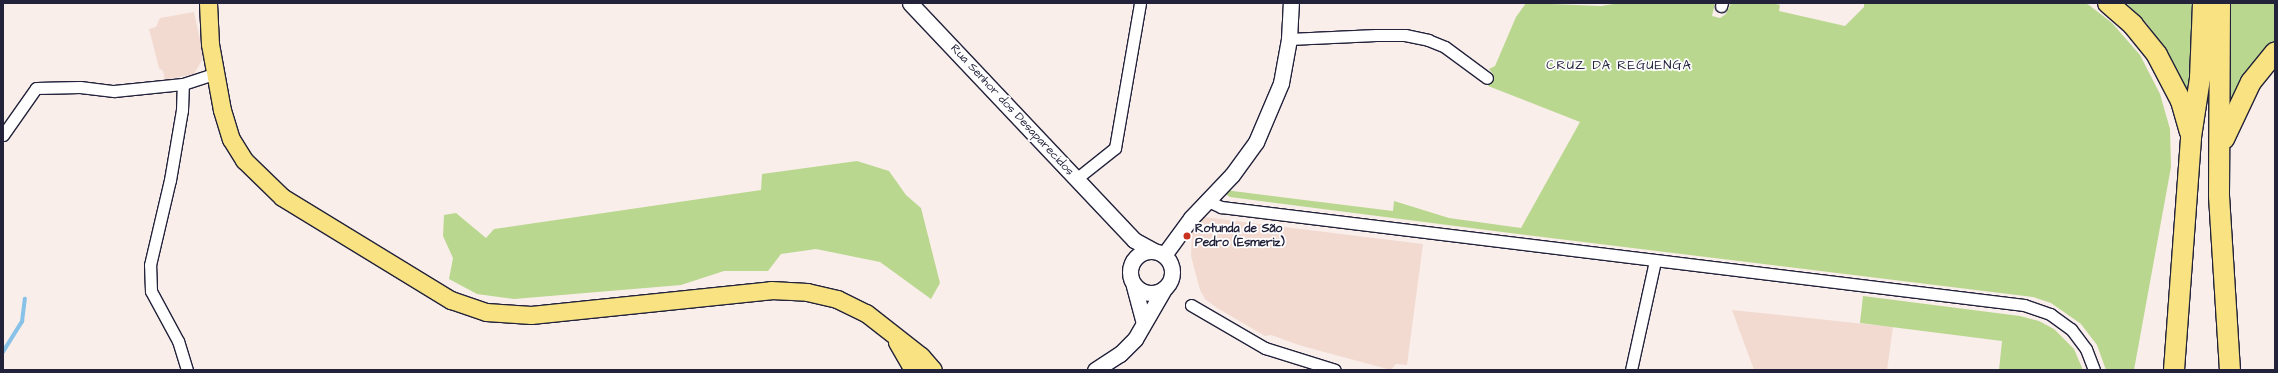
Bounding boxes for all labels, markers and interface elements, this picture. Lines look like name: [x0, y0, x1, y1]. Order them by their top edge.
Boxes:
street label: Rua Senhor dos Desaparecidos: [947, 41, 1077, 179]
district label: CRUZ DA REGUENGA: [1546, 57, 1692, 73]
place label: Rotunda de São Pedro (Esmeriz): [1195, 222, 1285, 250]
marker: Rotunda de São Pedro (Esmeriz): [1182, 231, 1192, 241]

